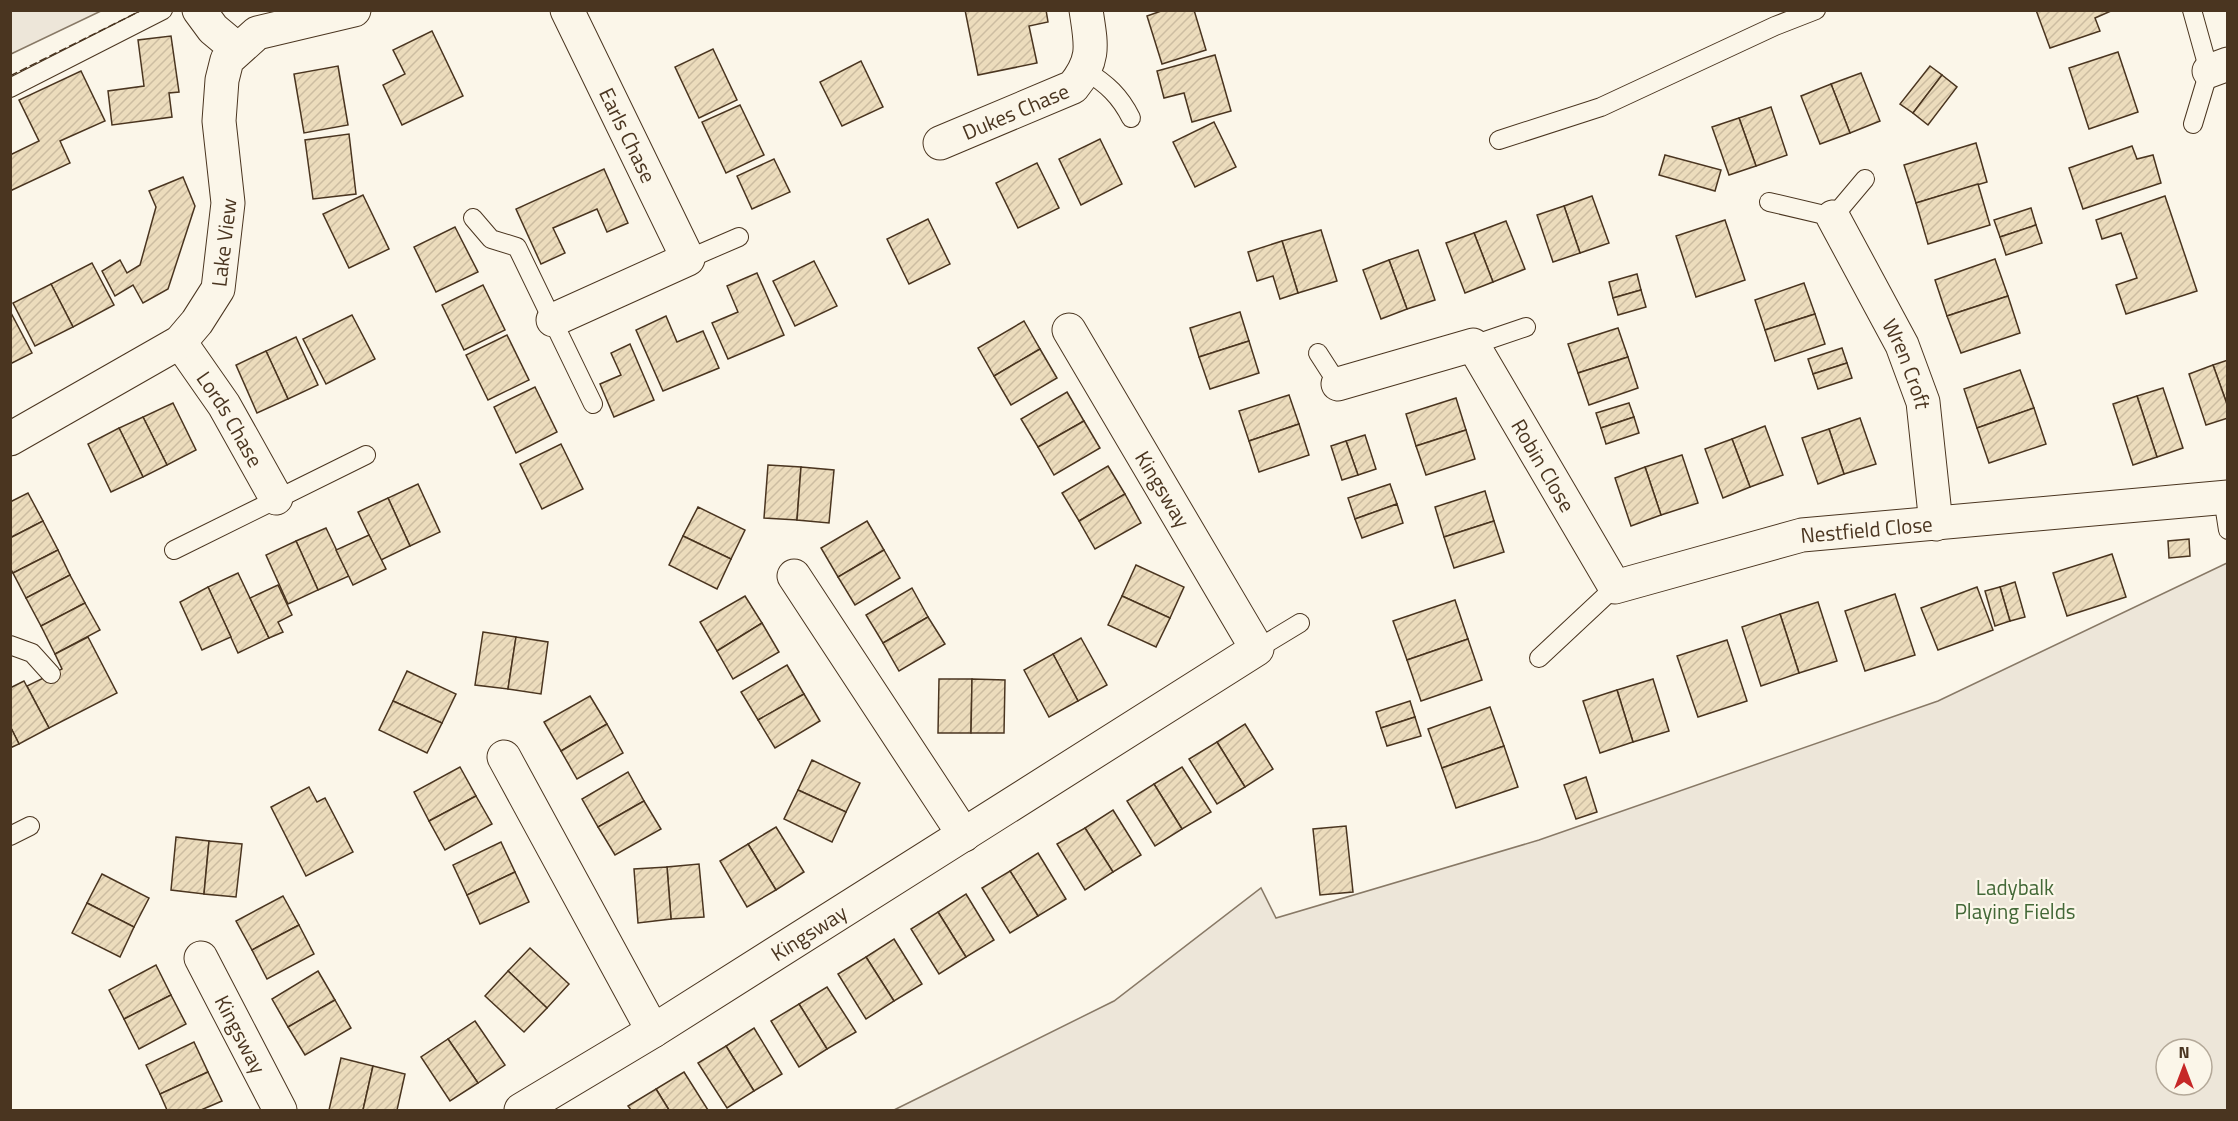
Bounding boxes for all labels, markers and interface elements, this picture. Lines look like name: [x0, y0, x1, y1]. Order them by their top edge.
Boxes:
street label: Dukes Chase: [957, 74, 1074, 148]
street label: Earls Chase: [591, 82, 665, 188]
street label: Lake View: [202, 196, 244, 288]
street label: Wren Croft: [1875, 313, 1940, 411]
street label: Lords Chase: [189, 364, 272, 473]
street label: Robin Close: [1504, 413, 1583, 518]
street label: Kingsway: [1127, 444, 1199, 534]
street label: Nestfield Close: [1799, 507, 1934, 551]
park label: Ladybalk Playing Fields: [1954, 871, 2076, 927]
street label: Kingsway: [764, 896, 853, 969]
street label: Kingsway: [207, 989, 274, 1079]
north arrow: [2154, 1037, 2214, 1097]
text: N: [2178, 1040, 2190, 1064]

